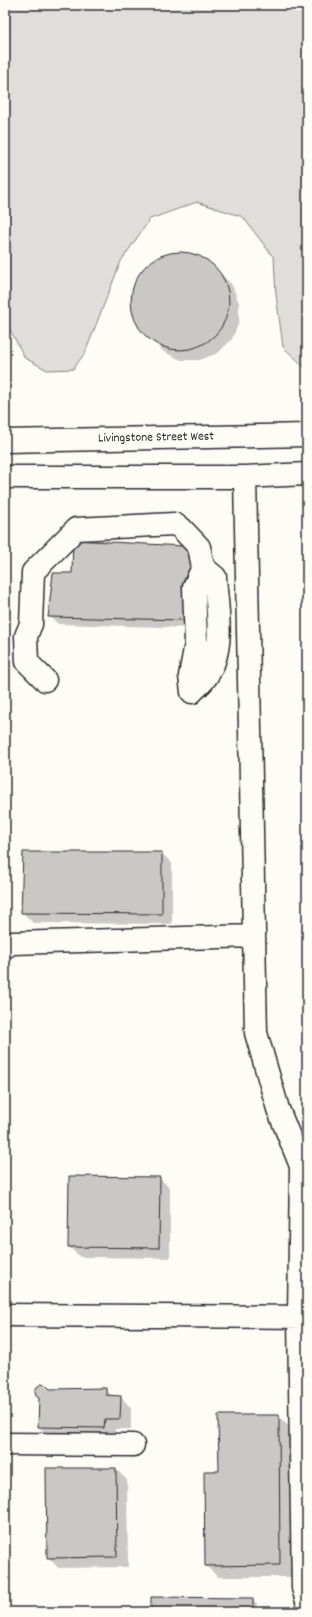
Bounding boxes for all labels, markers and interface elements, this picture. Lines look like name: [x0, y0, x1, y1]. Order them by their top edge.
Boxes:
street label: Livingstone Street West: [98, 427, 214, 449]

